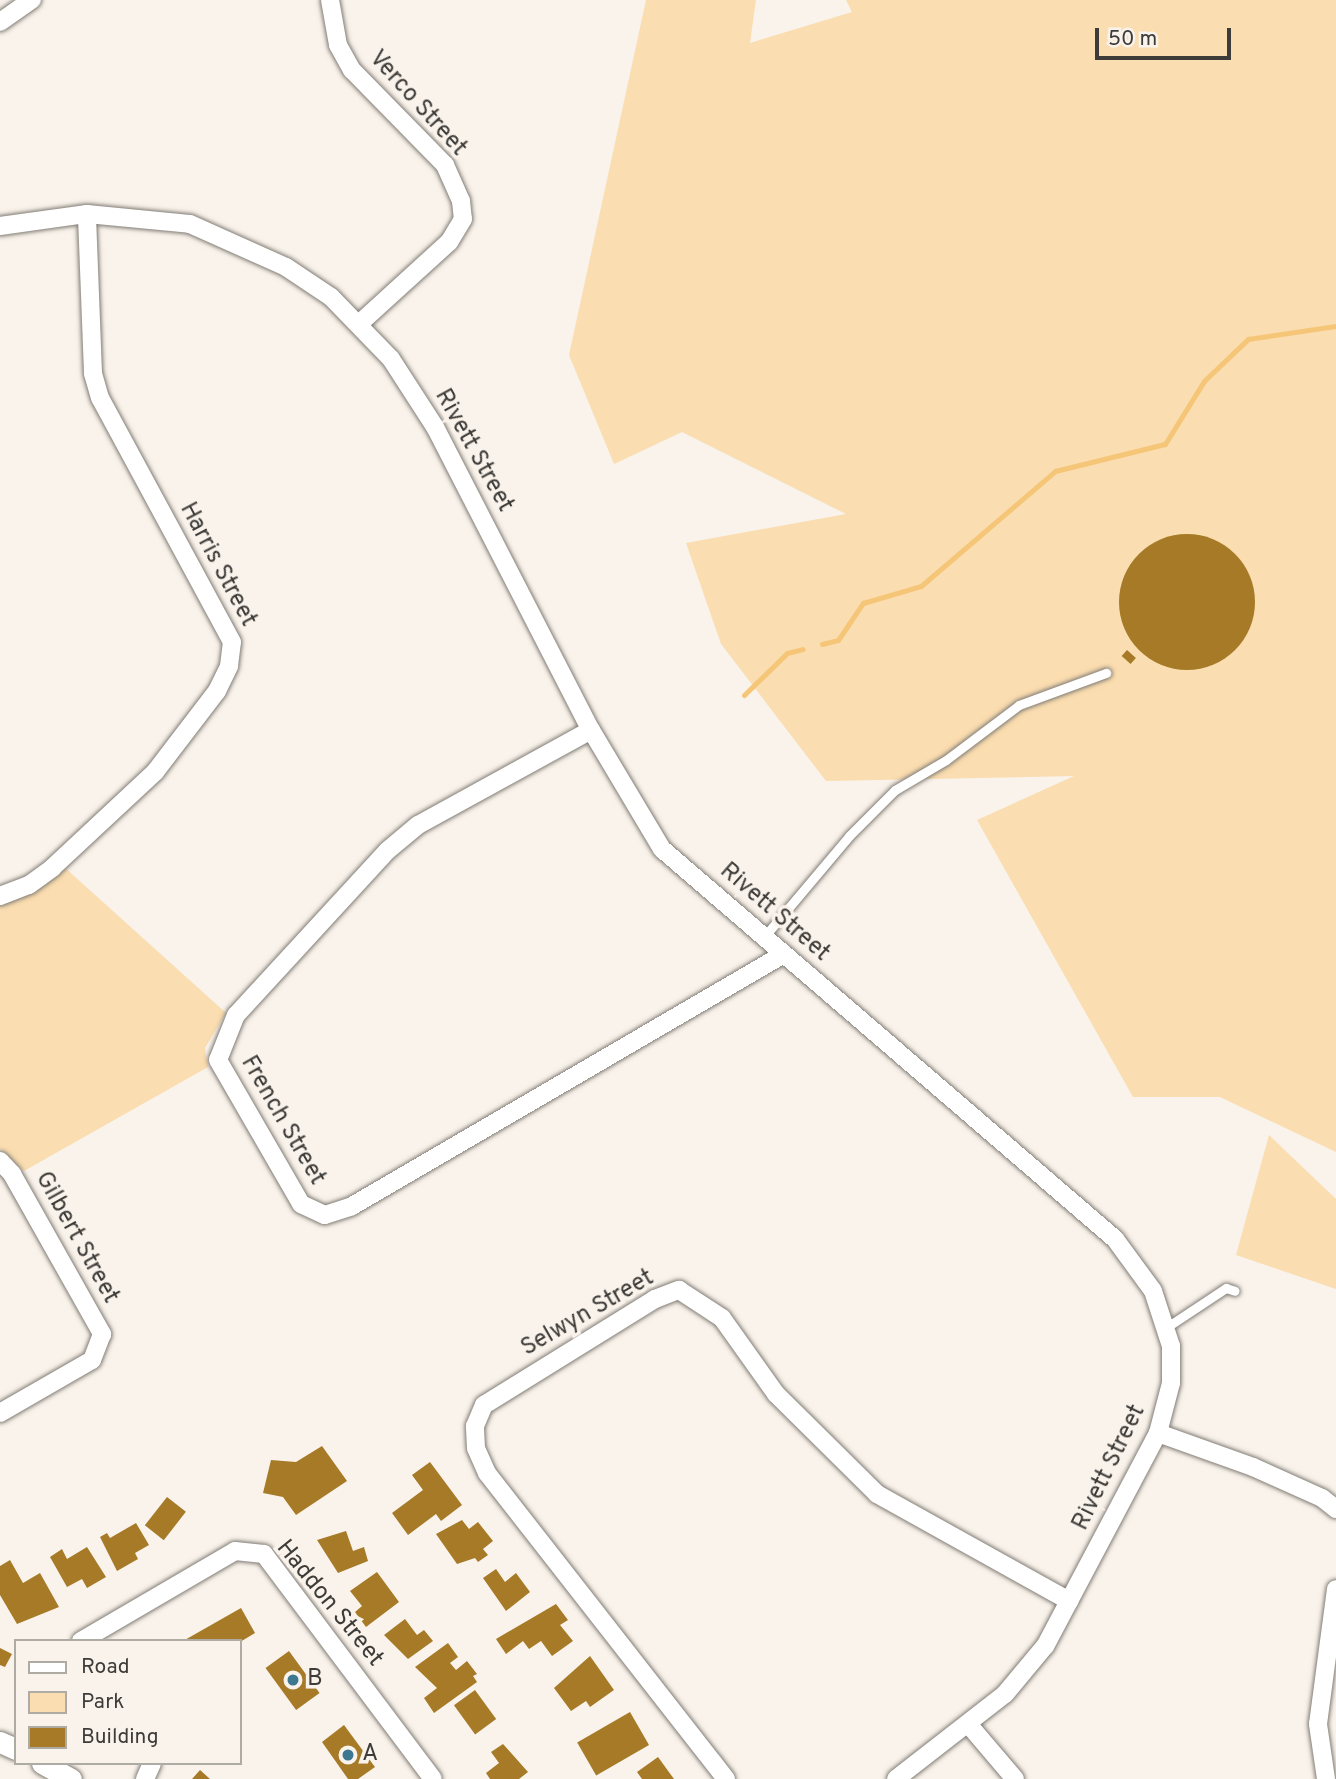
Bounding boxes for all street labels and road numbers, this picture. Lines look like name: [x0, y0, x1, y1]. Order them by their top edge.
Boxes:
street label: Verco Street: [362, 45, 472, 163]
street label: Rivett Street: [427, 384, 519, 518]
street label: Harris Street: [172, 498, 262, 632]
street label: Rivett Street: [713, 857, 835, 969]
street label: French Street: [233, 1051, 331, 1191]
street label: Gilbert Street: [28, 1167, 124, 1309]
street label: Selwyn Street: [517, 1264, 659, 1364]
street label: Rivett Street: [1067, 1400, 1153, 1536]
street label: Haddon Street: [269, 1535, 389, 1673]

